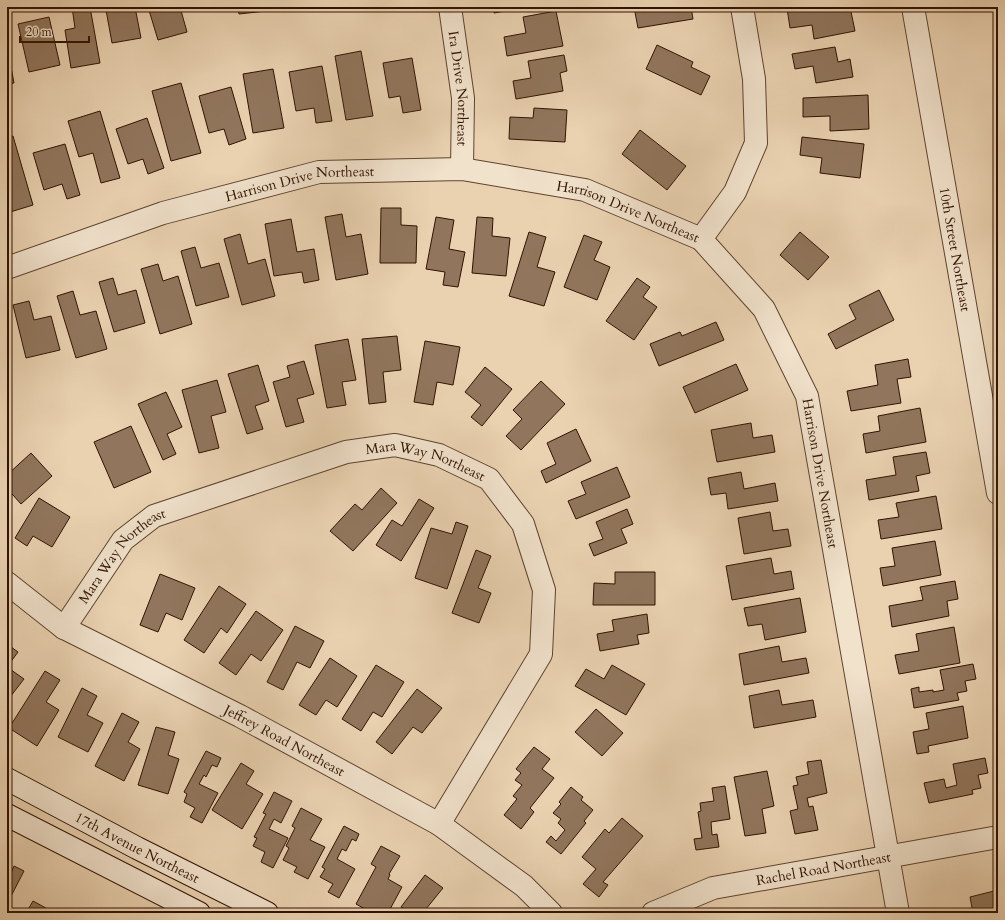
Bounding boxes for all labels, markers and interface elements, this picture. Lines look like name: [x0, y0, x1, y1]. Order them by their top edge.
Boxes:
scale bar: [20, 18, 89, 44]
text: 20 m: [26, 24, 53, 40]
street label: Ira Drive Northeast: [444, 30, 472, 147]
street label: Harrison Drive Northeast: [223, 162, 375, 206]
street label: Harrison Drive Northeast: [555, 176, 703, 247]
street label: 10th Street Northeast: [935, 186, 975, 314]
street label: Harrison Drive Northeast: [798, 397, 843, 550]
street label: Mara Way Northeast: [364, 436, 489, 486]
street label: Mara Way Northeast: [74, 504, 169, 607]
street label: Jeffrey Road Northeast: [219, 699, 349, 781]
street label: 17th Avenue Northeast: [71, 808, 203, 888]
street label: Rachel Road Northeast: [755, 847, 893, 890]

